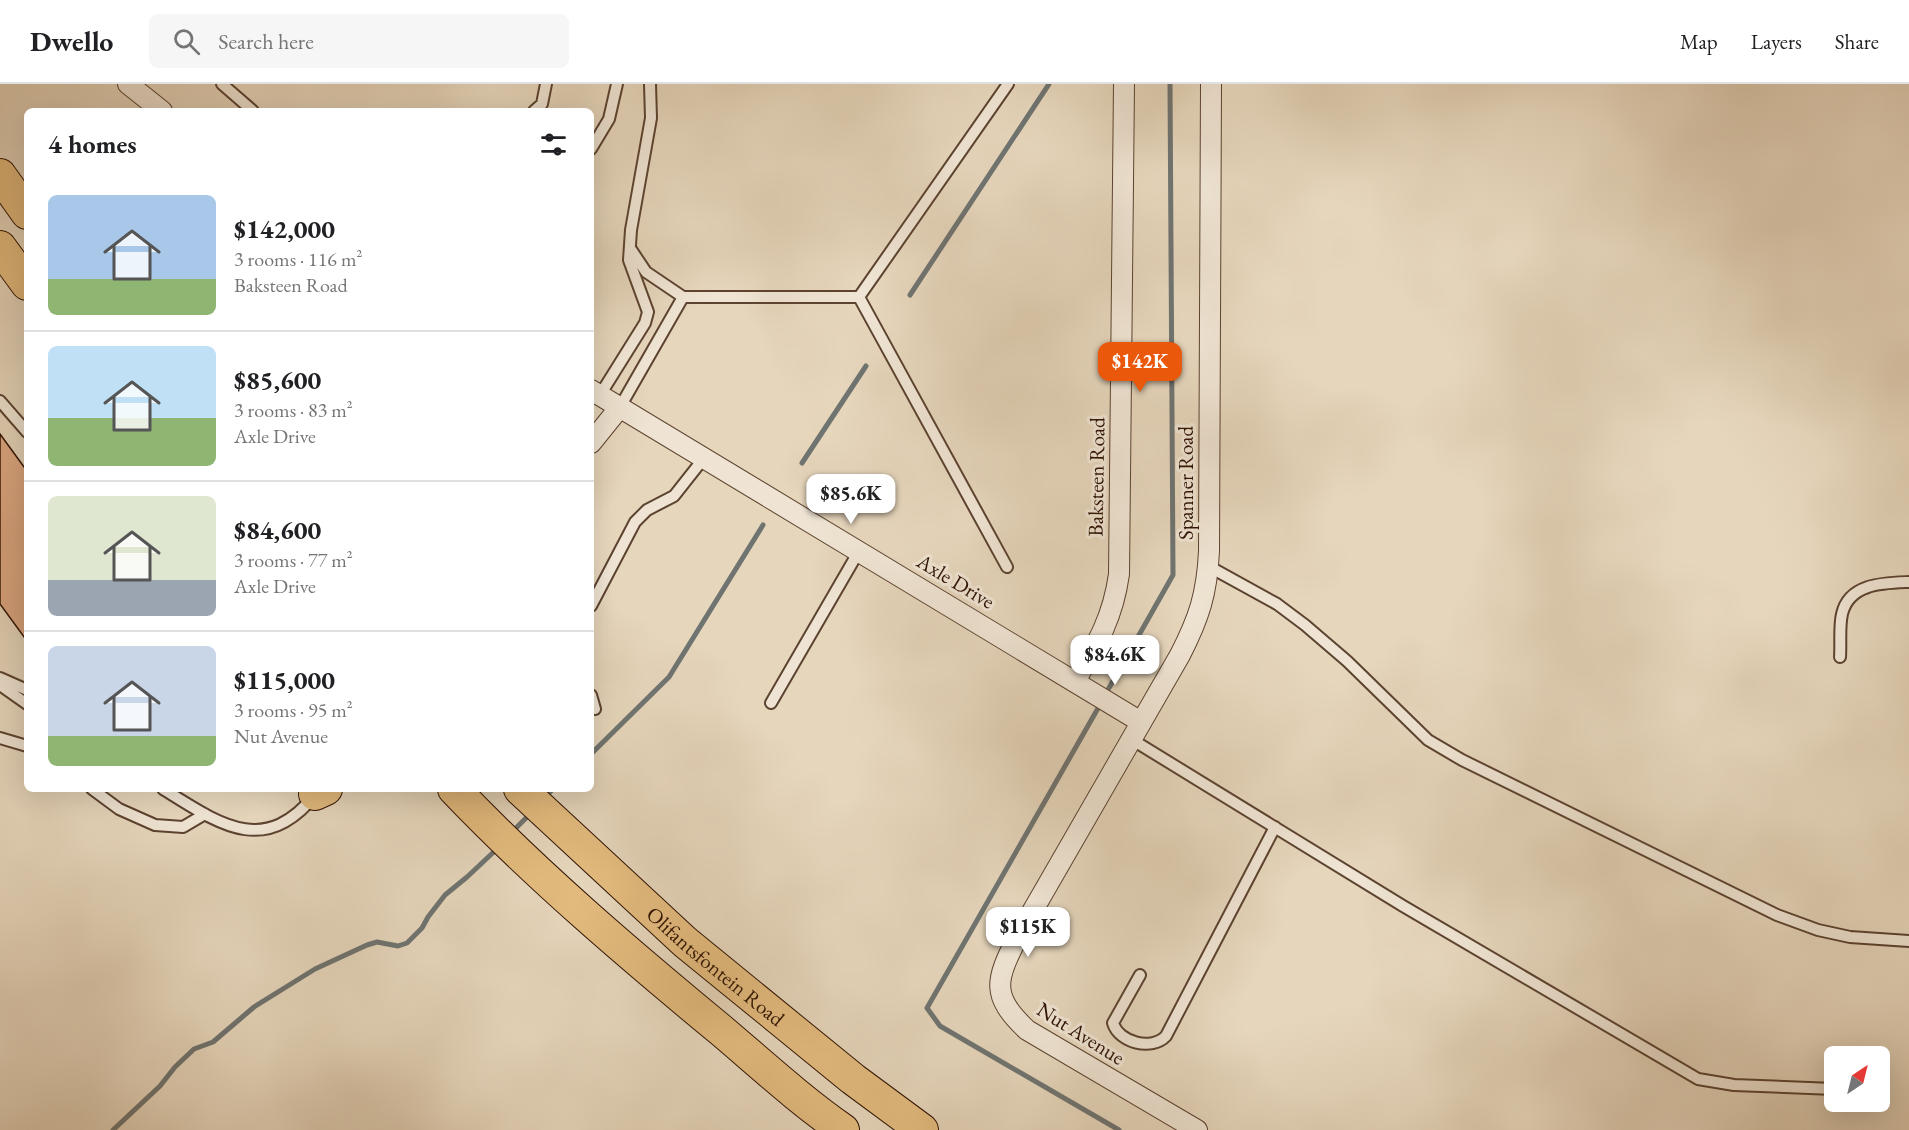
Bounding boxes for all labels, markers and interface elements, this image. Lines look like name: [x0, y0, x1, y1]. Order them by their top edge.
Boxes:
search box: [149, 14, 569, 68]
text: Dwello: [30, 23, 113, 59]
icon: search: [170, 25, 203, 58]
text: Search here: [218, 27, 314, 56]
text: Map: [1680, 28, 1718, 55]
text: Layers: [1751, 28, 1802, 55]
text: Share: [1835, 28, 1879, 55]
text: 4 homes: [48, 127, 137, 161]
icon: filters: [537, 128, 570, 161]
text: $142,000: [234, 212, 335, 246]
icon: home: [96, 219, 168, 291]
text: 3 rooms · 116 m²: [234, 246, 362, 272]
text: Baksteen Road: [234, 272, 348, 298]
pin: $142K: [1098, 342, 1182, 393]
text: $142K: [1112, 348, 1168, 374]
text: $85,600: [234, 363, 321, 397]
icon: home: [96, 370, 168, 442]
text: 3 rooms · 83 m²: [234, 397, 353, 423]
street label: Baksteen Road: [1081, 417, 1111, 537]
text: Axle Drive: [234, 423, 316, 449]
street label: Spanner Road: [1172, 426, 1199, 540]
pin: $85.6K: [802, 474, 900, 525]
text: $85.6K: [820, 480, 882, 506]
text: $84,600: [234, 513, 321, 547]
icon: home: [96, 520, 168, 592]
text: 3 rooms · 77 m²: [234, 547, 353, 573]
street label: Axle Drive: [911, 547, 1000, 615]
text: Axle Drive: [234, 573, 316, 599]
pin: $84.6K: [1066, 635, 1164, 686]
text: $84.6K: [1084, 641, 1146, 667]
text: $115,000: [234, 663, 335, 697]
icon: home: [96, 670, 168, 742]
text: 3 rooms · 95 m²: [234, 697, 353, 723]
text: Nut Avenue: [234, 723, 328, 749]
street label: Olifantsfontein Road: [641, 900, 791, 1032]
pin: $115K: [986, 907, 1070, 958]
text: $115K: [1000, 913, 1056, 939]
street label: Nut Avenue: [1032, 995, 1130, 1071]
north arrow: [1824, 1046, 1890, 1112]
map controls: [1824, 1046, 1890, 1112]

